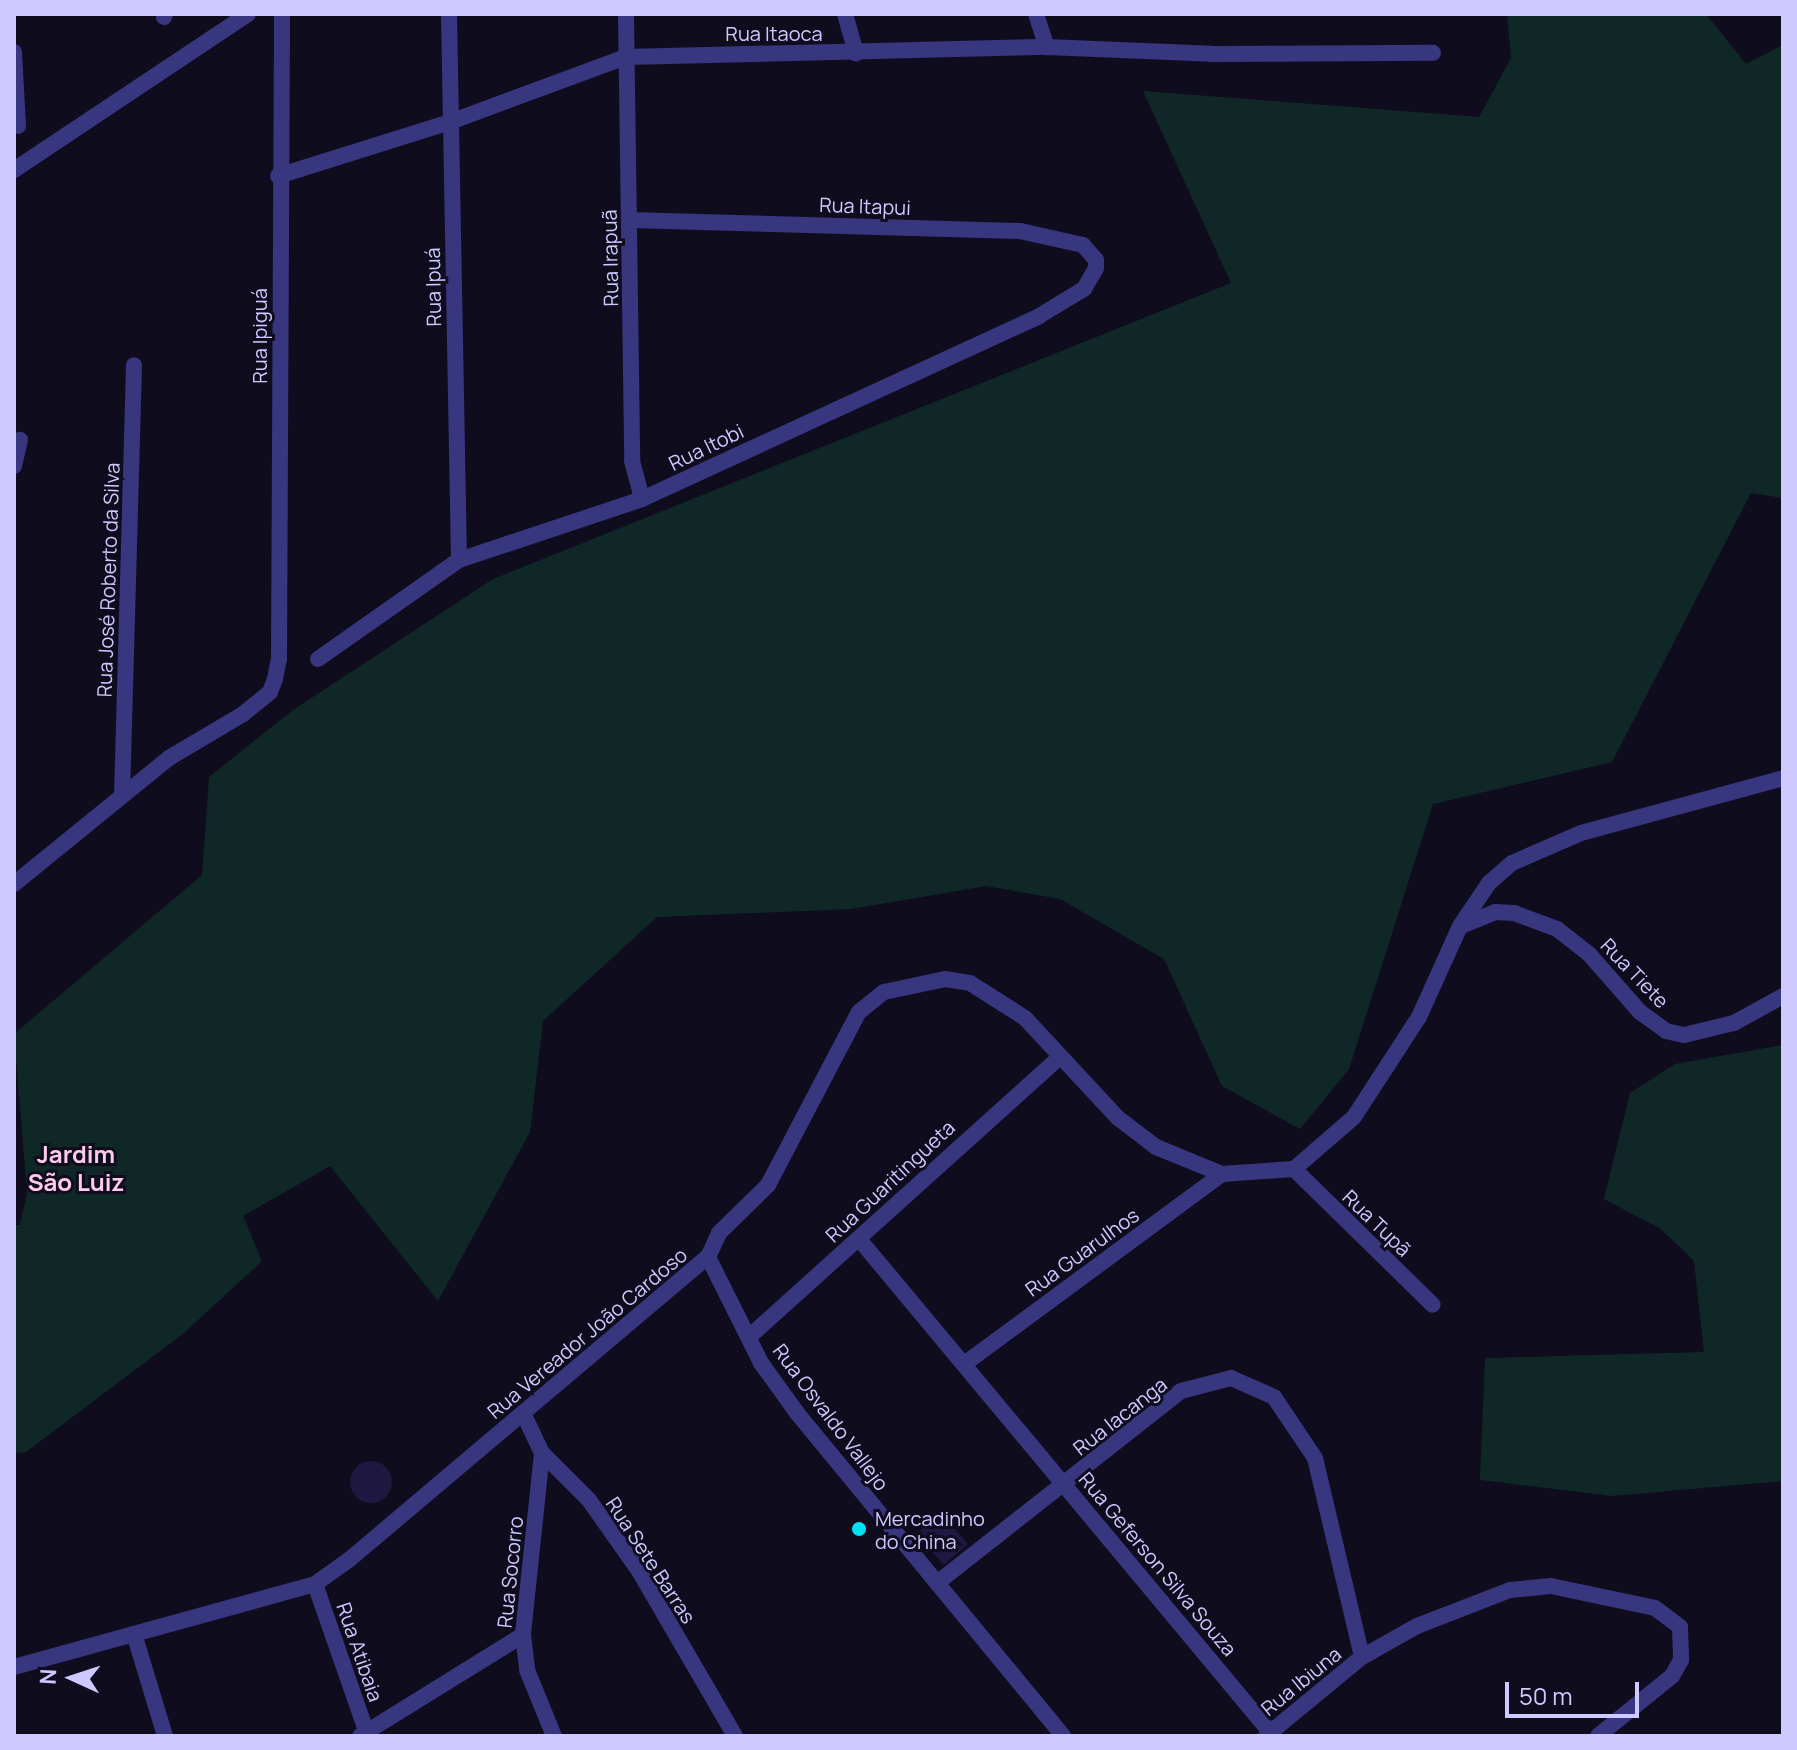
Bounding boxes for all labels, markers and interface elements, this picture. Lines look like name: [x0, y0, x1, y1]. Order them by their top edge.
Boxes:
street label: Rua Itaoca: [725, 21, 823, 45]
street label: Rua Itapui: [819, 192, 911, 220]
street label: Rua Irapuã: [597, 209, 623, 307]
street label: Rua Ipuá: [420, 247, 446, 327]
street label: Rua Ipiguá: [247, 288, 271, 384]
street label: Rua Itobi: [665, 419, 747, 475]
street label: Rua José Roberto da Silva: [92, 462, 124, 698]
street label: Rua Tiete: [1596, 933, 1674, 1013]
street label: Rua Guaritingueta: [821, 1115, 959, 1247]
district label: Jardim São Luiz: [28, 1140, 124, 1196]
street label: Rua Tupã: [1338, 1185, 1416, 1261]
street label: Rua Guarulhos: [1021, 1203, 1143, 1301]
street label: Rua Vereador João Cardoso: [482, 1242, 692, 1424]
street label: Rua Osvaldo Vallejo: [768, 1339, 894, 1495]
street label: Rua Iacanga: [1068, 1372, 1172, 1460]
street label: Rua Geferson Silva Souza: [1074, 1467, 1242, 1661]
street label: Rua Sete Barras: [601, 1492, 701, 1628]
place label: Mercadinho do China: [875, 1506, 985, 1553]
street label: Rua Socorro: [492, 1515, 528, 1629]
marker: Mercadinho do China: [850, 1520, 868, 1538]
street label: Rua Atibaia: [332, 1599, 388, 1705]
north arrow: [32, 1638, 112, 1718]
street label: Rua Ibiuna: [1256, 1642, 1346, 1720]
scale bar: [1509, 1666, 1643, 1716]
text: N: [33, 1668, 63, 1685]
text: 50 m: [1519, 1679, 1573, 1712]

